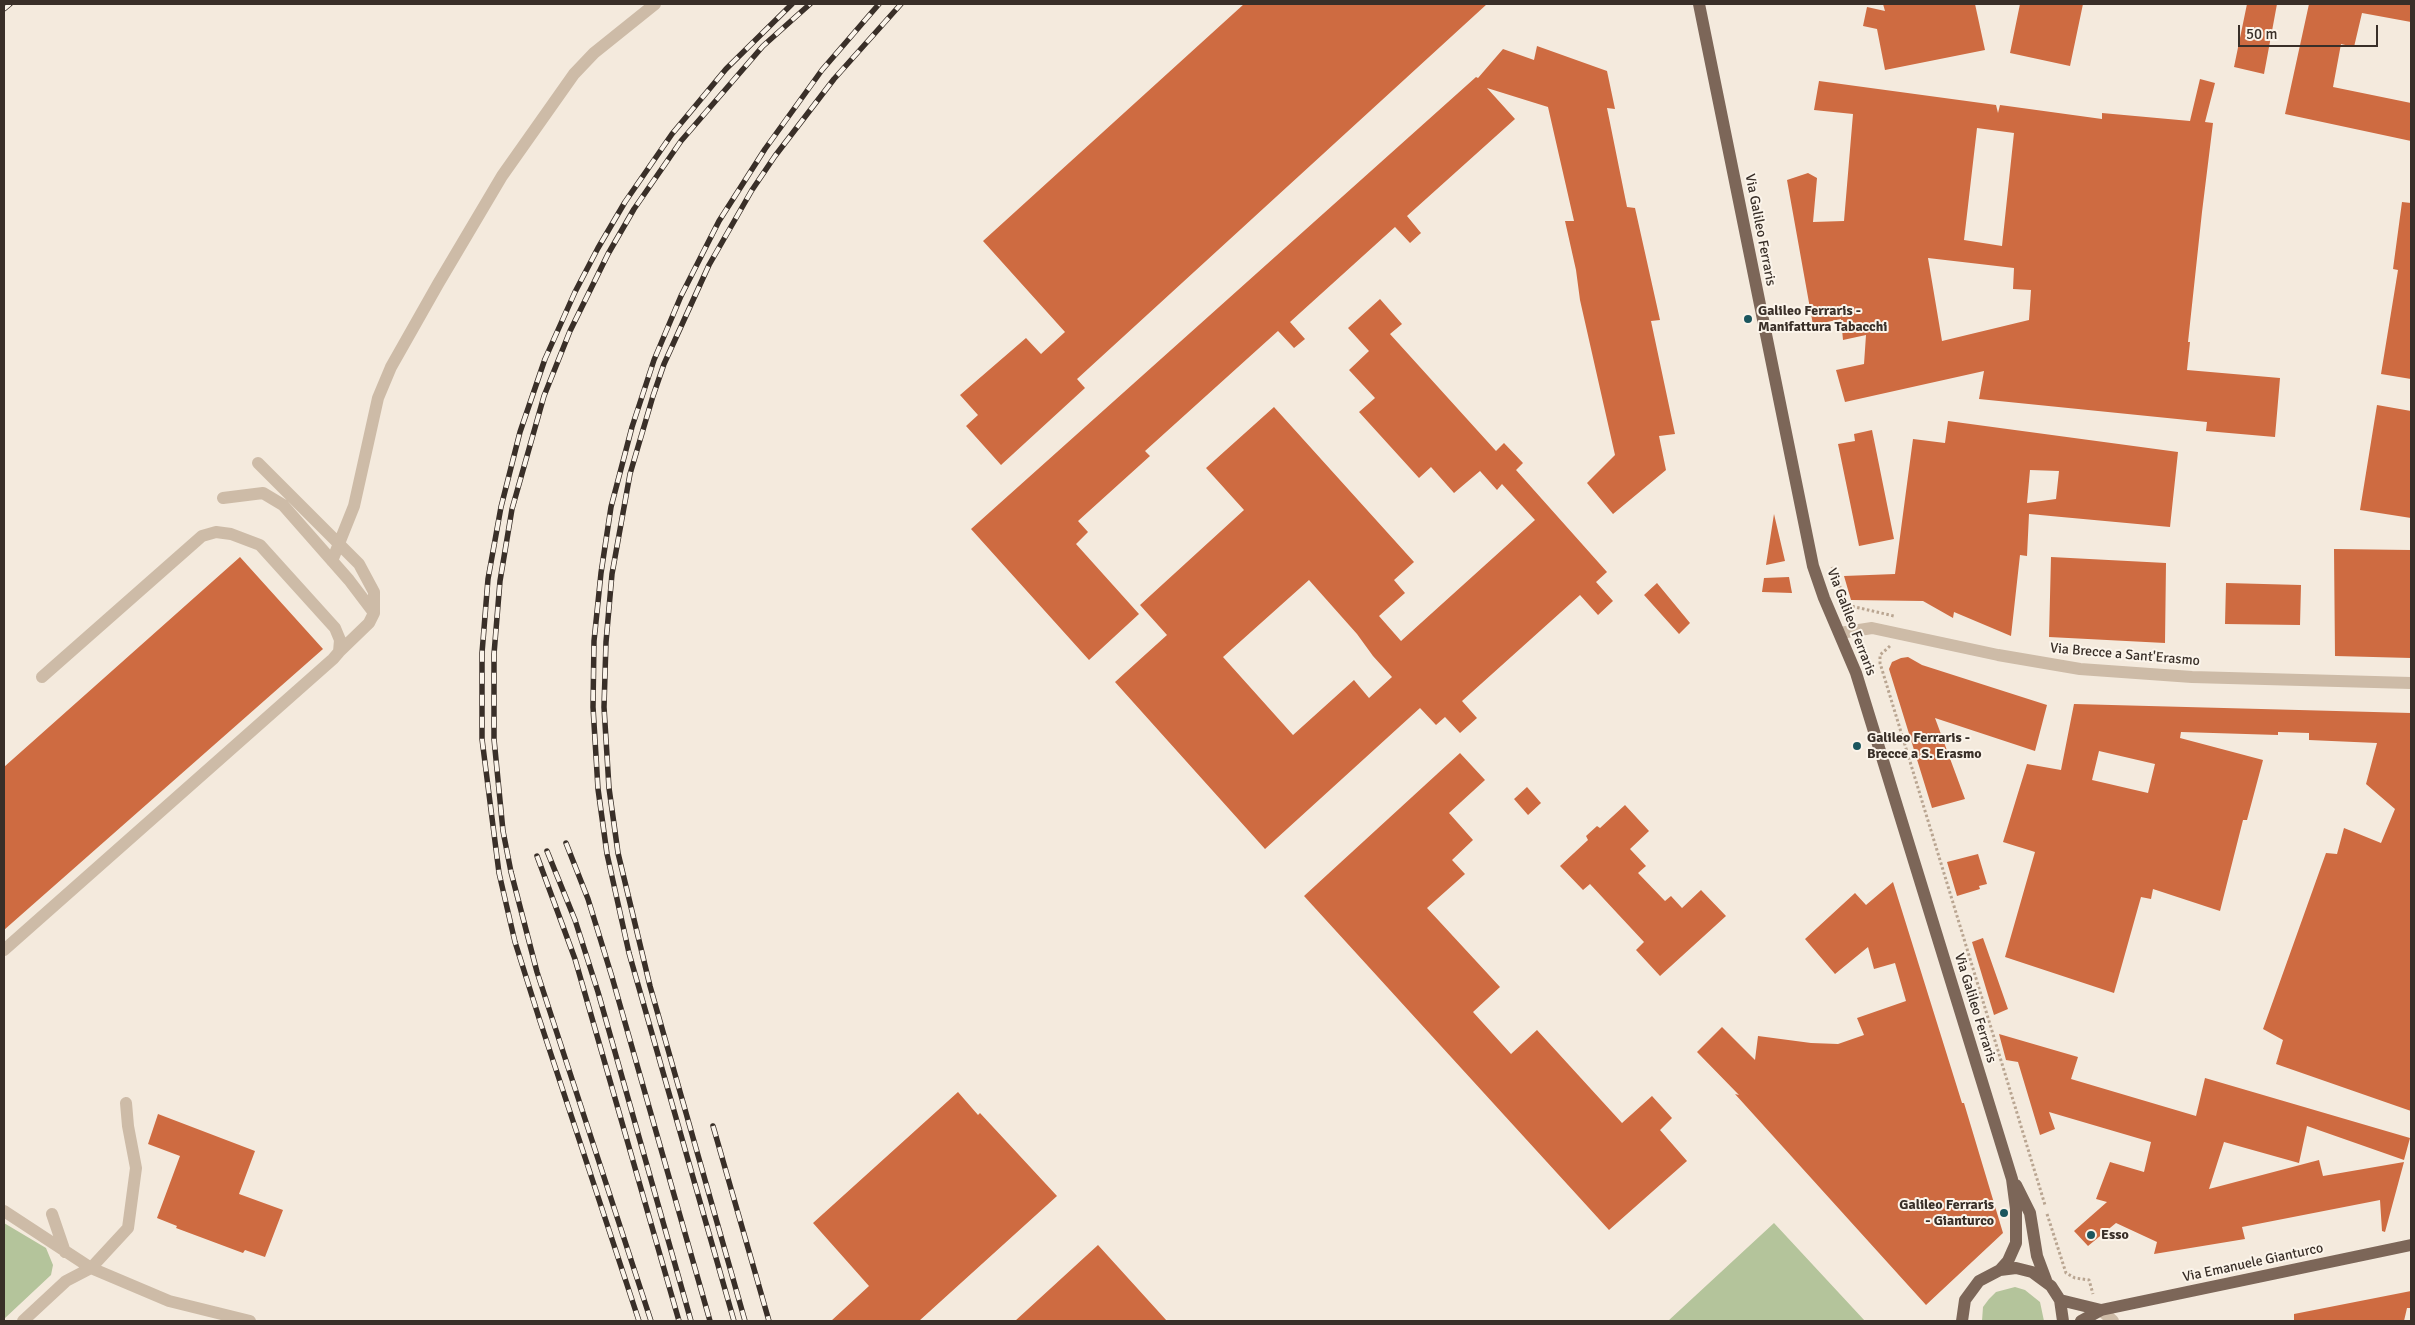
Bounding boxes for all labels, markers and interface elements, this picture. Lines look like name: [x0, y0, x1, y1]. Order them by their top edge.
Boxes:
scale bar: [2240, 15, 2380, 47]
text: 50 m: [2246, 25, 2277, 43]
street label: Via Galileo Ferraris: [1741, 173, 1779, 287]
place label: Galileo Ferraris - Manifattura Tabacchi: [1758, 303, 1887, 336]
marker: Galileo Ferraris - Manifattura Tabacchi: [1742, 313, 1754, 325]
street label: Via Galileo Ferraris: [1823, 566, 1879, 678]
street label: Via Brecce a Sant'Erasmo: [2049, 640, 2201, 670]
place label: Galileo Ferraris - Brecce a S. Erasmo: [1867, 730, 1982, 762]
marker: Galileo Ferraris - Brecce a S. Erasmo: [1851, 740, 1863, 752]
street label: Via Galileo Ferraris: [1950, 951, 2000, 1065]
place label: Galileo Ferraris - Gianturco: [1899, 1197, 1994, 1230]
marker: Galileo Ferraris - Gianturco: [1998, 1207, 2010, 1219]
place label: Esso: [2101, 1227, 2129, 1243]
marker: Esso: [2085, 1229, 2097, 1241]
street label: Via Emanuele Gianturco: [2181, 1240, 2325, 1286]

